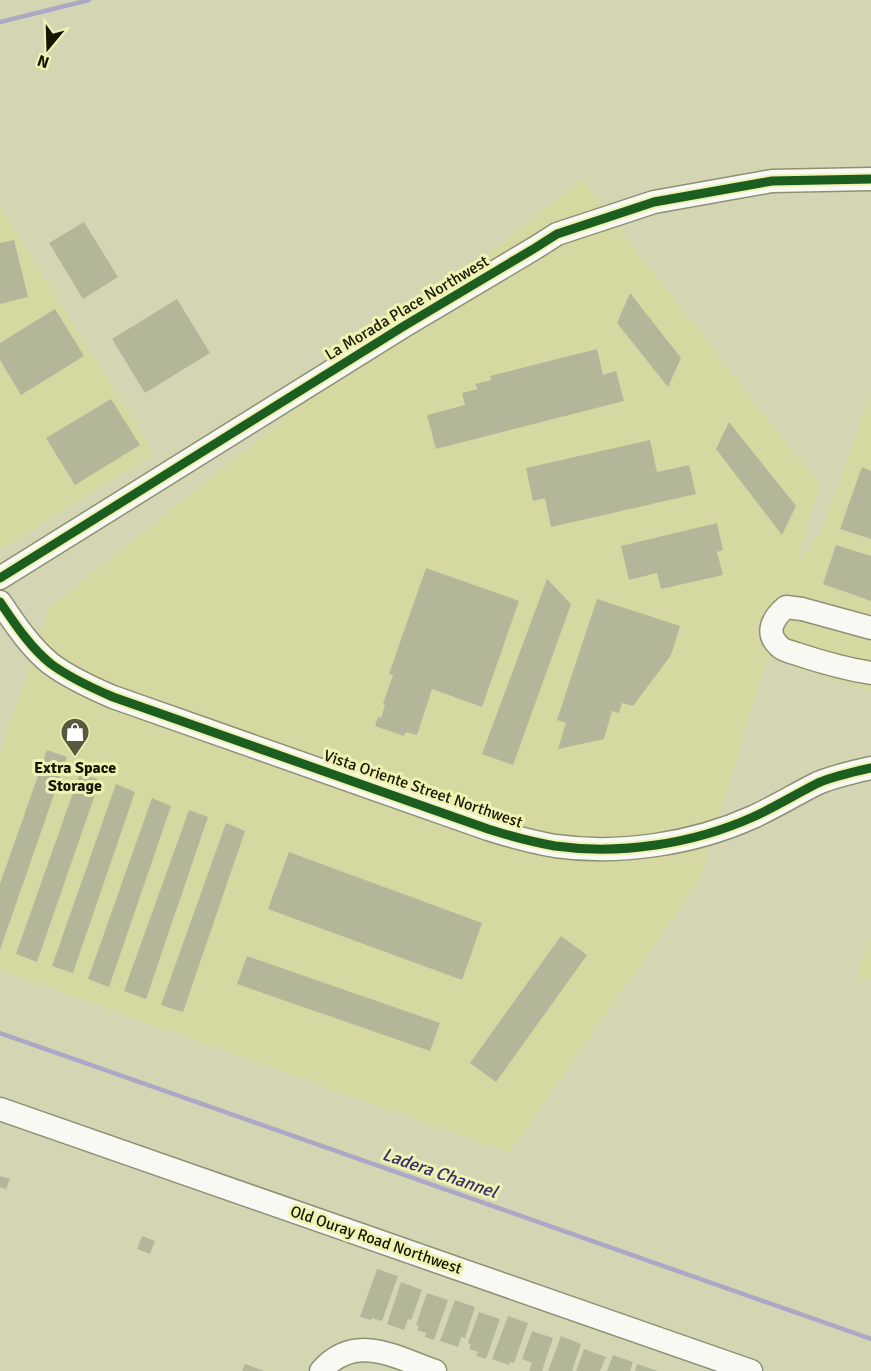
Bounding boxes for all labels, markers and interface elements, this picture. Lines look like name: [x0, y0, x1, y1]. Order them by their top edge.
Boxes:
north arrow: [18, 18, 78, 78]
text: N: [35, 50, 52, 73]
street label: La Morada Place Northwest: [322, 251, 493, 365]
shop icon: Extra Space Storage: [59, 716, 91, 758]
street label: Vista Oriente Street Northwest: [321, 745, 526, 833]
place label: Extra Space Storage: [34, 758, 116, 796]
water label: Ladera Channel: [380, 1143, 502, 1204]
street label: Old Ouray Road Northwest: [288, 1201, 465, 1279]

